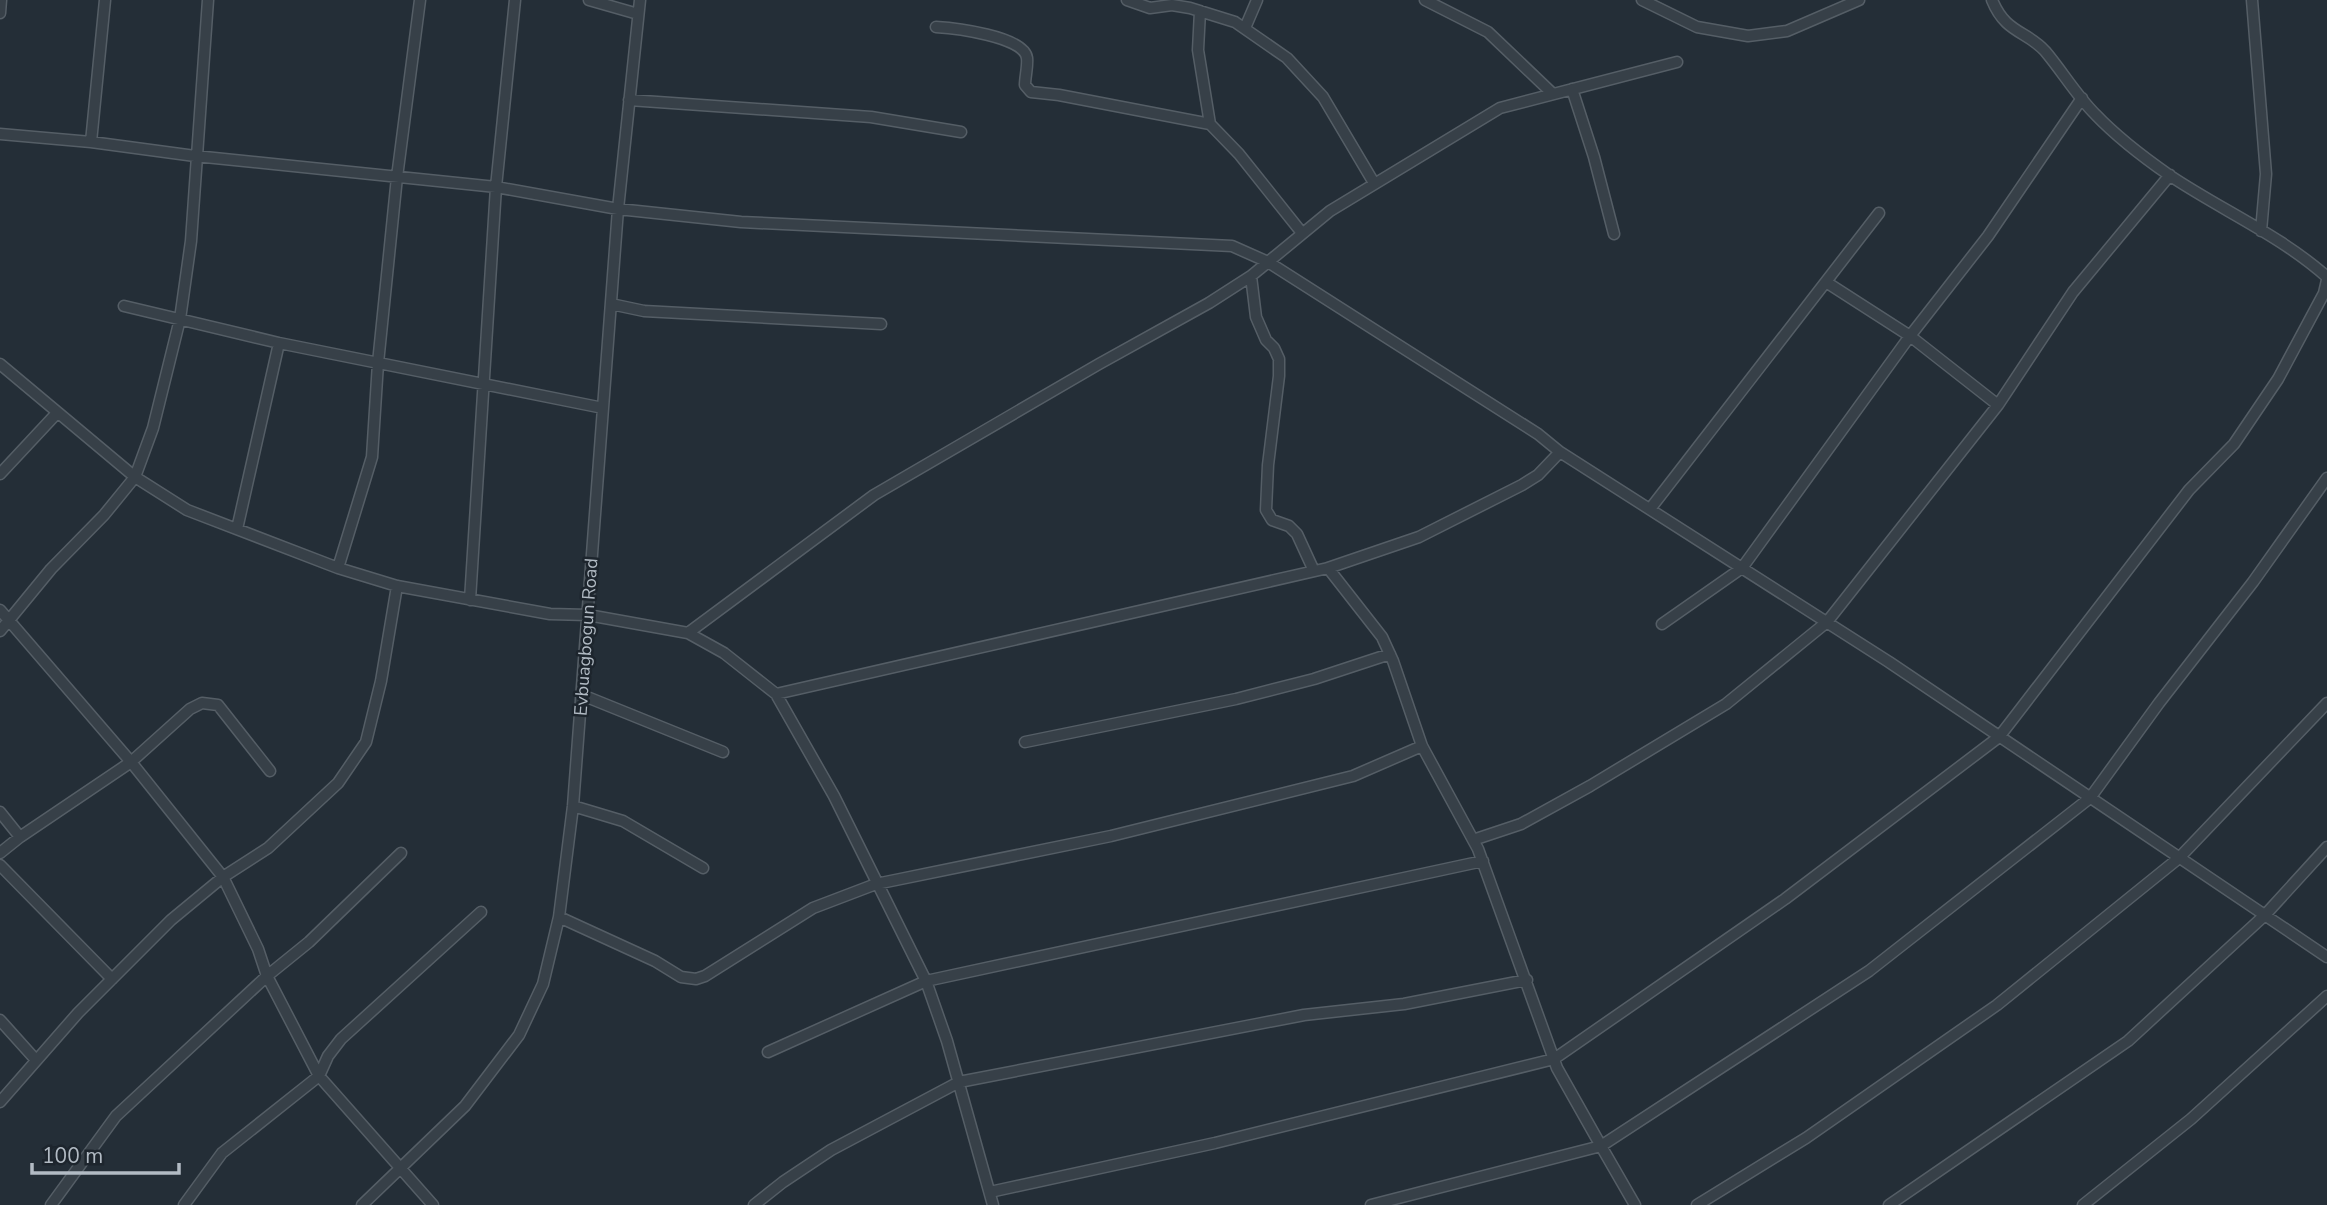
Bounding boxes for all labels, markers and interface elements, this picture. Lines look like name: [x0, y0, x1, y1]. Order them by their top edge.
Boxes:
street label: Evbuagbogun Road: [569, 557, 603, 717]
scale bar: [32, 1132, 178, 1176]
text: 100 m: [42, 1142, 103, 1170]

